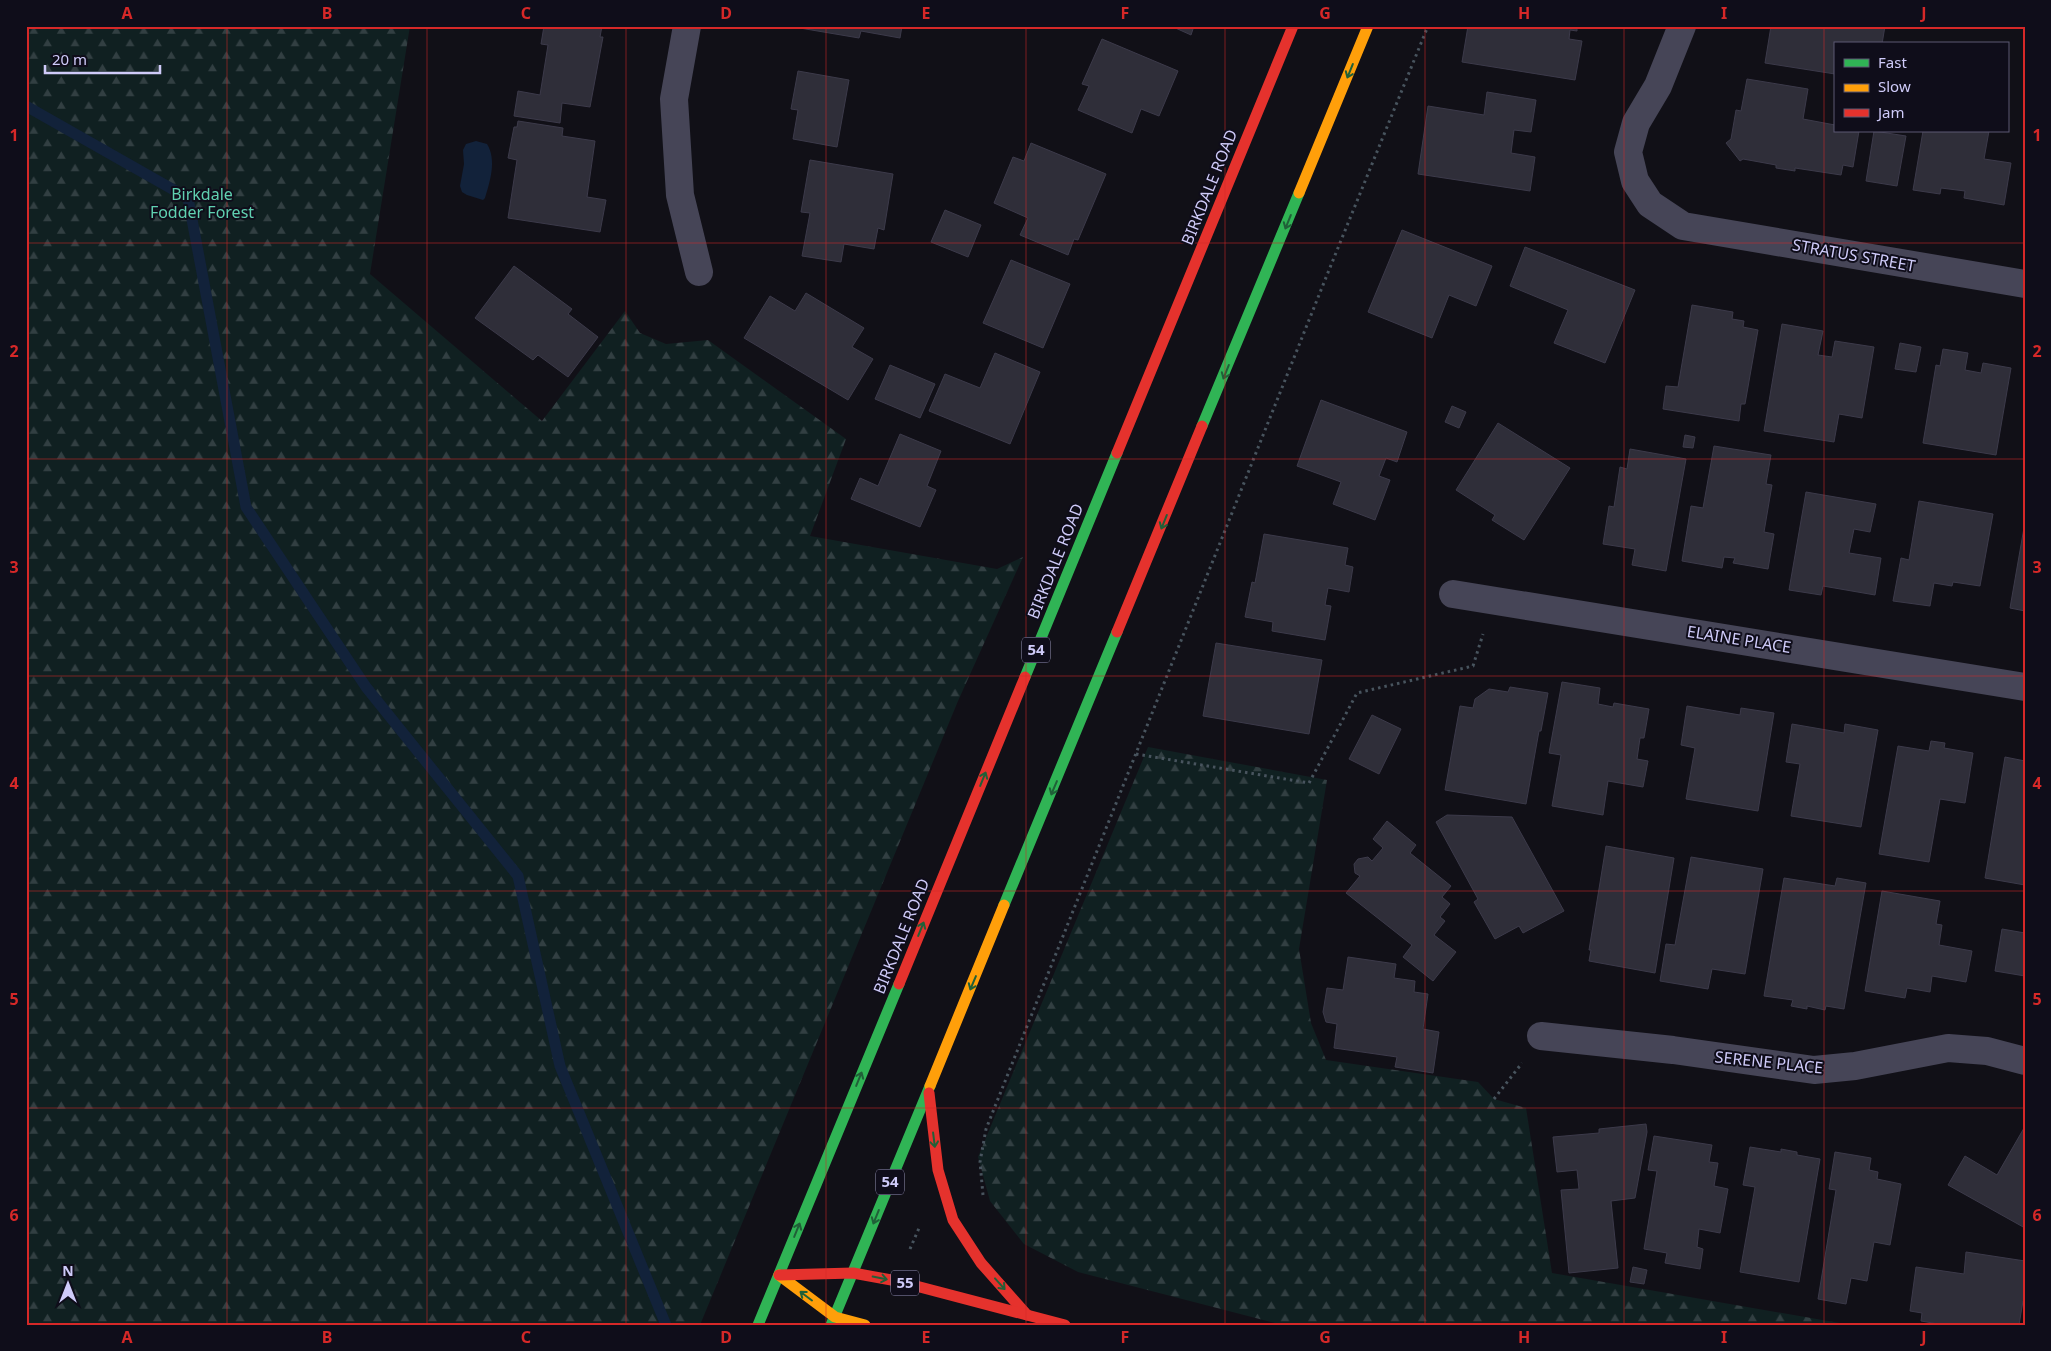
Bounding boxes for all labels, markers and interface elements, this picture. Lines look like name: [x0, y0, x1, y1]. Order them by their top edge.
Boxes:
text: A: [121, 2, 133, 24]
text: B: [322, 2, 332, 24]
text: C: [521, 2, 531, 24]
text: D: [720, 2, 732, 24]
text: E: [922, 2, 931, 24]
text: F: [1121, 2, 1129, 24]
text: G: [1319, 2, 1331, 24]
text: H: [1518, 2, 1530, 24]
text: I: [1721, 2, 1727, 24]
text: J: [1919, 2, 1927, 24]
scale bar: [45, 42, 160, 74]
legend: [1834, 42, 2008, 132]
text: 20 m: [52, 49, 87, 69]
text: Fast: [1878, 52, 1907, 72]
one-way arrow: [1345, 63, 1354, 78]
text: Slow: [1878, 76, 1911, 96]
text: Jam: [1876, 102, 1905, 122]
text: 1: [9, 124, 19, 146]
text: 1: [2032, 124, 2042, 146]
street label: BIRKDALE ROAD: [1176, 126, 1242, 248]
park label: Birkdale Fodder Forest: [150, 183, 254, 223]
one-way arrow: [1283, 214, 1292, 229]
street label: STRATUS STREET: [1791, 233, 1917, 277]
text: 2: [9, 340, 19, 362]
text: 2: [2032, 340, 2042, 362]
one-way arrow: [1221, 364, 1231, 379]
street label: BIRKDALE ROAD: [1022, 500, 1088, 622]
one-way arrow: [1159, 514, 1169, 529]
text: 3: [9, 556, 19, 578]
text: 3: [2032, 556, 2042, 578]
street label: ELAINE PLACE: [1685, 620, 1793, 658]
road number: 54: [1022, 638, 1050, 662]
text: 4: [9, 772, 19, 794]
one-way arrow: [979, 772, 988, 787]
text: 4: [2032, 772, 2042, 794]
one-way arrow: [1049, 780, 1059, 795]
street label: BIRKDALE ROAD: [868, 875, 934, 997]
one-way arrow: [917, 922, 926, 937]
one-way arrow: [968, 975, 978, 990]
text: 5: [9, 988, 19, 1010]
text: 5: [2032, 988, 2042, 1010]
street label: SERENE PLACE: [1714, 1045, 1824, 1079]
one-way arrow: [855, 1072, 865, 1087]
one-way arrow: [929, 1131, 939, 1147]
road number: 54: [876, 1170, 904, 1194]
text: 6: [9, 1204, 19, 1226]
text: 6: [2032, 1204, 2042, 1226]
one-way arrow: [871, 1209, 880, 1224]
one-way arrow: [793, 1223, 803, 1238]
north arrow: [42, 1258, 92, 1308]
text: N: [62, 1261, 74, 1280]
road number: 55: [891, 1270, 919, 1296]
one-way arrow: [871, 1273, 887, 1283]
one-way arrow: [994, 1278, 1005, 1291]
one-way arrow: [800, 1290, 813, 1301]
text: A: [121, 1326, 133, 1348]
text: B: [322, 1326, 332, 1348]
text: C: [521, 1326, 531, 1348]
text: D: [720, 1326, 732, 1348]
text: E: [922, 1326, 931, 1348]
text: F: [1121, 1326, 1129, 1348]
text: G: [1319, 1326, 1331, 1348]
text: H: [1518, 1326, 1530, 1348]
text: I: [1721, 1326, 1727, 1348]
text: J: [1919, 1326, 1927, 1348]

